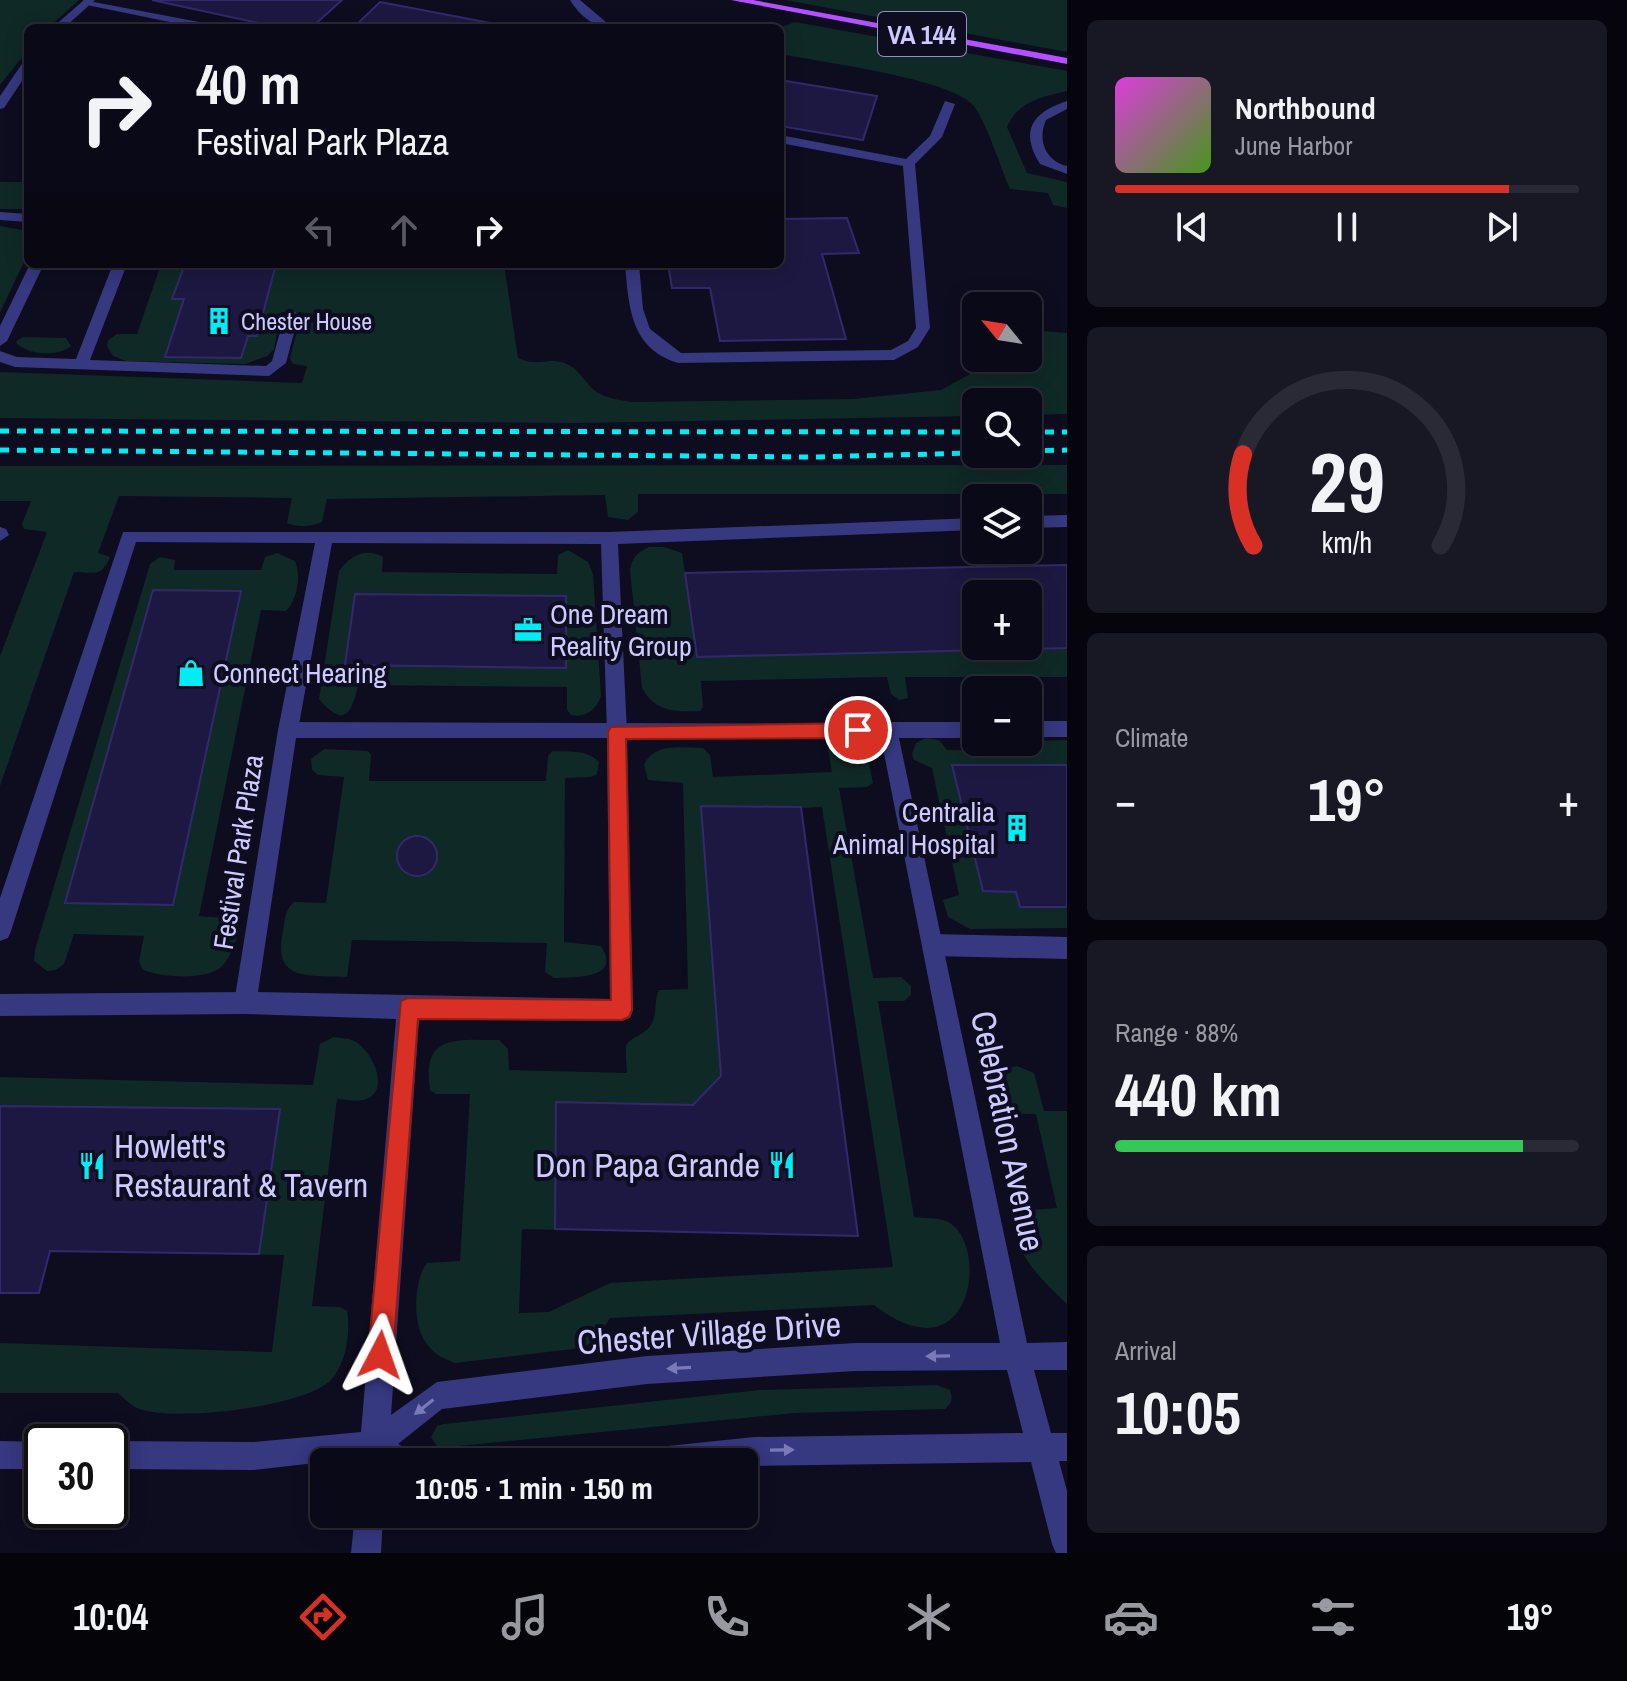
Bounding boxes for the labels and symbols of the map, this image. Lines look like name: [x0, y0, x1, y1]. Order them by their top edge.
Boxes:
road number: VA 144: [878, 12, 966, 56]
north arrow: [962, 292, 1042, 372]
place label: Chester House: [241, 305, 372, 337]
building icon: Chester House: [204, 306, 234, 336]
place label: One Dream Reality Group: [550, 595, 692, 665]
office icon: One Dream Reality Group: [513, 615, 543, 645]
place label: Connect Hearing: [213, 654, 387, 692]
shop icon: Connect Hearing: [176, 658, 206, 688]
pin: [824, 696, 892, 764]
street label: Festival Park Plaza: [204, 752, 272, 952]
place label: Centralia Animal Hospital: [832, 793, 995, 863]
building icon: Centralia Animal Hospital: [1002, 813, 1032, 843]
street label: Celebration Avenue: [960, 1007, 1056, 1255]
place label: Howlett's Restaurant & Tavern: [114, 1123, 368, 1208]
place label: Don Papa Grande: [535, 1142, 760, 1188]
restaurant icon: Don Papa Grande: [767, 1150, 797, 1180]
restaurant icon: Howlett's Restaurant & Tavern: [77, 1151, 107, 1181]
street label: Chester Village Drive: [575, 1301, 843, 1365]
position arrow: [338, 1313, 422, 1397]
one-way arrow: [925, 1349, 950, 1362]
one-way arrow: [666, 1362, 691, 1375]
one-way arrow: [414, 1398, 434, 1414]
speed limit sign: 30: [24, 1424, 128, 1528]
one-way arrow: [770, 1444, 795, 1457]

